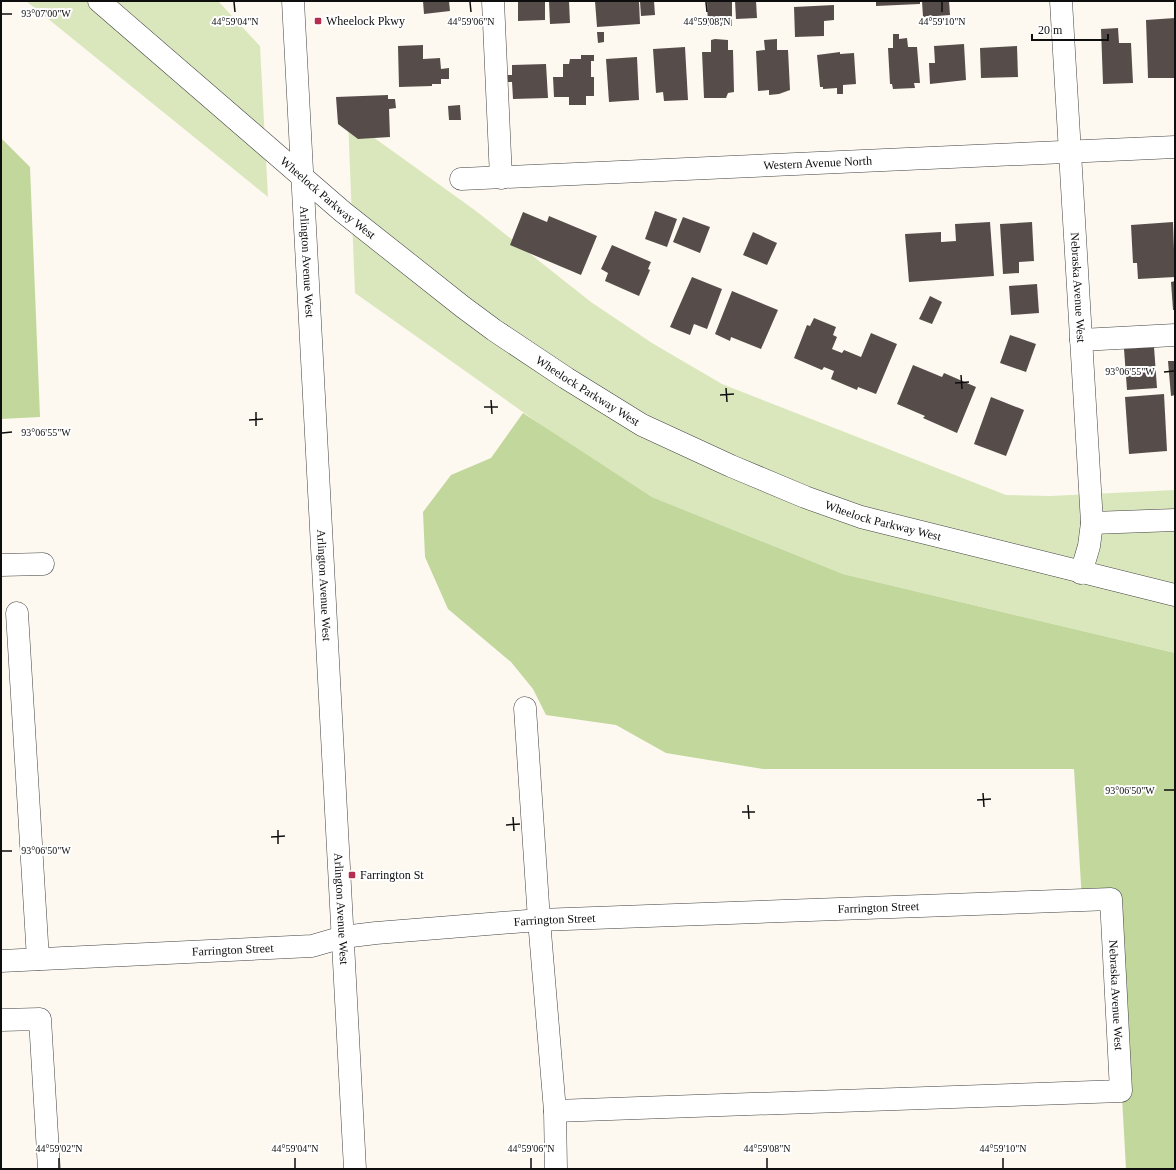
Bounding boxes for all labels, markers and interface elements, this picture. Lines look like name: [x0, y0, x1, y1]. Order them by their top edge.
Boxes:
text: 93°07'00"W: [21, 8, 71, 19]
place label: Wheelock Pkwy: [326, 14, 405, 28]
text: 44°59'04"N: [211, 16, 259, 27]
marker: Wheelock Pkwy: [313, 16, 323, 26]
text: 44°59'06"N: [447, 16, 495, 27]
text: 44°59'08"N: [683, 16, 731, 27]
text: 44°59'10"N: [918, 16, 966, 27]
scale bar: [1032, 16, 1108, 42]
text: 20 m: [1038, 23, 1063, 37]
street label: Wheelock Parkway West: [277, 154, 379, 242]
street label: Western Avenue North: [763, 154, 872, 172]
street label: Arlington Avenue West: [297, 205, 317, 319]
street label: Nebraska Avenue West: [1068, 232, 1088, 344]
street label: Wheelock Parkway West: [533, 353, 643, 429]
text: 93°06'55"W: [1105, 366, 1155, 377]
text: 93°06'55"W: [21, 427, 71, 438]
street label: Wheelock Parkway West: [823, 498, 943, 544]
street label: Arlington Avenue West: [314, 529, 334, 642]
text: 93°06'50"W: [1105, 785, 1155, 796]
text: 93°06'50"W: [21, 845, 71, 856]
street label: Arlington Avenue West: [331, 852, 351, 966]
place label: Farrington St: [360, 868, 424, 882]
marker: Farrington St: [347, 870, 357, 880]
street label: Farrington Street: [837, 899, 920, 916]
street label: Farrington Street: [513, 911, 596, 929]
street label: Nebraska Avenue West: [1106, 939, 1126, 1051]
street label: Farrington Street: [192, 941, 275, 959]
text: 44°59'02"N: [35, 1143, 83, 1154]
text: 44°59'04"N: [271, 1143, 319, 1154]
text: 44°59'06"N: [507, 1143, 555, 1154]
text: 44°59'08"N: [743, 1143, 791, 1154]
text: 44°59'10"N: [979, 1143, 1027, 1154]

